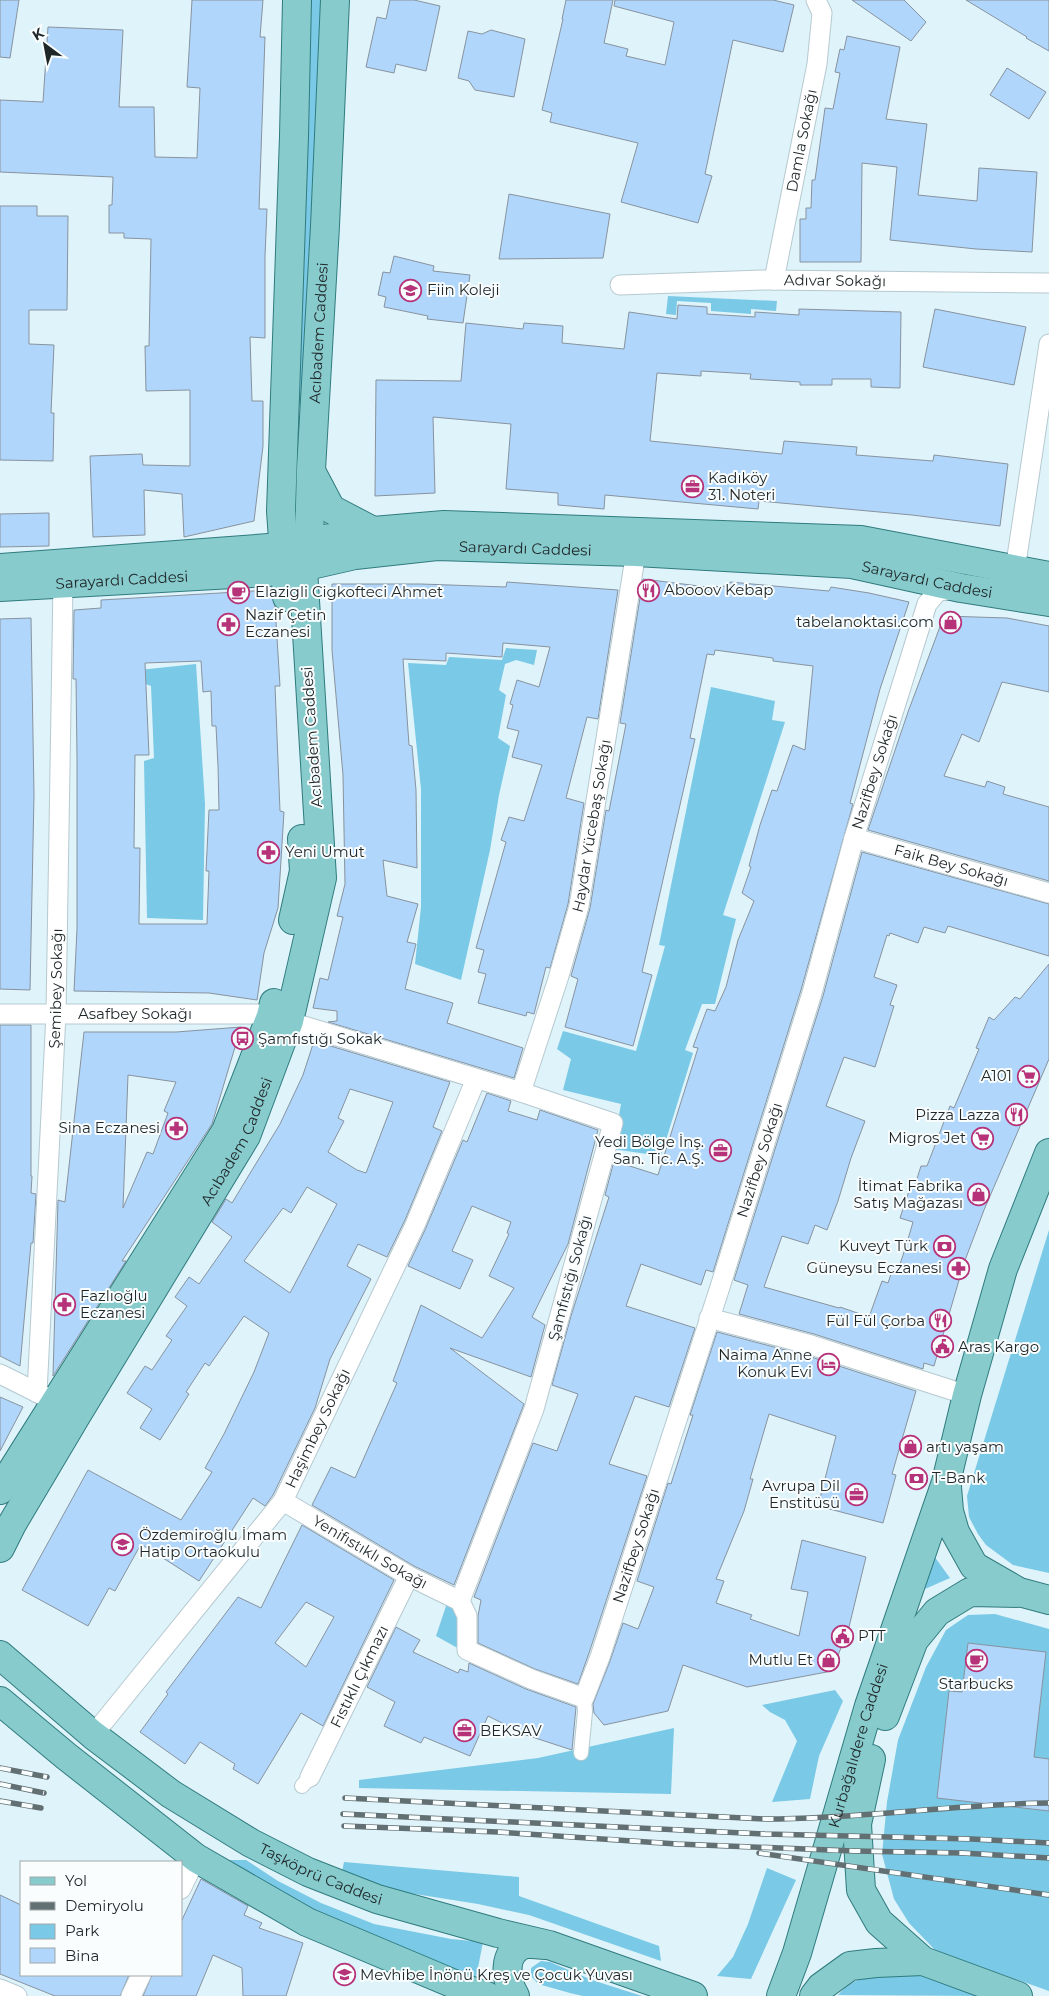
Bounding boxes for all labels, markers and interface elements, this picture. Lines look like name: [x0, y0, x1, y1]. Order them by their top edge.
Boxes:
north arrow: [20, 20, 70, 70]
text: K: [29, 23, 48, 44]
street label: Damla Sokağı: [782, 87, 821, 194]
street label: Acıbadem Caddesi: [305, 262, 332, 404]
street label: Adıvar Sokağı: [784, 270, 886, 290]
school or university icon: Fiin Koleji: [399, 278, 423, 302]
place label: Fiin Koleji: [427, 280, 499, 299]
place label: Kadıköy 31. Noteri: [708, 468, 775, 504]
office icon: Kadıköy 31. Noteri: [680, 475, 704, 499]
street label: Sarayardı Caddesi: [459, 537, 592, 560]
street label: Sarayardı Caddesi: [860, 556, 994, 602]
street label: Sarayardı Caddesi: [55, 566, 189, 593]
restaurant icon: Abooov Kebap: [636, 578, 660, 602]
cafe icon: Elazigli Cigkofteci Ahmet: [227, 580, 251, 604]
place label: Abooov Kebap: [664, 580, 773, 599]
place label: Elazigli Cigkofteci Ahmet: [255, 582, 443, 601]
place label: Nazif Çetin Eczanesi: [245, 605, 326, 641]
shop icon: tabelanoktasi.com: [938, 610, 962, 634]
pharmacy icon: Nazif Çetin Eczanesi: [217, 612, 241, 636]
place label: tabelanoktasi.com: [796, 612, 934, 631]
street label: Acıbadem Caddesi: [297, 666, 326, 808]
street label: Nazifbey Sokağı: [847, 712, 901, 832]
street label: Haydar Yücebaş Sokağı: [568, 738, 615, 915]
pharmacy icon: Yeni Umut: [257, 840, 281, 864]
street label: Faik Bey Sokağı: [892, 840, 1011, 890]
place label: Yeni Umut: [285, 842, 365, 861]
street label: Şemibey Sokağı: [44, 928, 66, 1049]
street label: Asafbey Sokağı: [78, 1004, 192, 1023]
bus stop icon: Şamfıstığı Sokak: [230, 1027, 254, 1051]
place label: Şamfıstığı Sokak: [258, 1029, 382, 1048]
supermarket icon: A101: [1016, 1064, 1040, 1088]
place label: A101: [981, 1066, 1012, 1085]
street label: Acıbadem Caddesi: [196, 1075, 276, 1209]
street label: Nazifbey Sokağı: [732, 1100, 786, 1220]
restaurant icon: Pizza Lazza: [1004, 1103, 1028, 1127]
place label: Pizza Lazza: [915, 1105, 1000, 1124]
pharmacy icon: Sina Eczanesi: [164, 1116, 188, 1140]
place label: Sina Eczanesi: [59, 1118, 160, 1137]
supermarket icon: Migros Jet: [970, 1126, 994, 1150]
place label: Migros Jet: [888, 1128, 966, 1147]
place label: Yedi Bölge İnş. San. Tic. A.Ş.: [595, 1132, 704, 1168]
office icon: Yedi Bölge İnş. San. Tic. A.Ş.: [708, 1139, 732, 1163]
place label: İtimat Fabrika Satış Mağazası: [853, 1176, 963, 1212]
shop icon: İtimat Fabrika Satış Mağazası: [967, 1183, 991, 1207]
street label: Şamfıstığı Sokağı: [544, 1213, 595, 1343]
bank icon: Kuveyt Türk: [932, 1234, 956, 1258]
place label: Kuveyt Türk: [839, 1236, 928, 1255]
pharmacy icon: Güneysu Eczanesi: [946, 1256, 970, 1280]
place label: Güneysu Eczanesi: [807, 1258, 942, 1277]
place label: Fazlıoğlu Eczanesi: [80, 1286, 148, 1322]
pharmacy icon: Fazlıoğlu Eczanesi: [52, 1293, 76, 1317]
restaurant icon: Fül Fül Çorba: [929, 1309, 953, 1333]
place label: Fül Fül Çorba: [826, 1311, 925, 1330]
public building icon: Aras Kargo: [930, 1335, 954, 1359]
place label: Aras Kargo: [958, 1337, 1039, 1356]
place label: Naima Anne Konuk Evi: [718, 1345, 812, 1381]
hotel icon: Naima Anne Konuk Evi: [816, 1352, 840, 1376]
street label: Haşimbey Sokağı: [281, 1365, 354, 1491]
shop icon: artı yaşam: [898, 1435, 922, 1459]
place label: artı yaşam: [926, 1437, 1004, 1456]
bank icon: T-Bank: [904, 1466, 928, 1490]
place label: T-Bank: [932, 1468, 985, 1487]
place label: Avrupa Dil Enstitüsü: [762, 1476, 840, 1512]
office icon: Avrupa Dil Enstitüsü: [844, 1483, 868, 1507]
street label: Nazifbey Sokağı: [608, 1486, 663, 1606]
street label: Yenifıstıklı Sokağı: [309, 1511, 431, 1593]
place label: Özdemiroğlu İmam Hatip Ortaokulu: [139, 1525, 287, 1561]
school or university icon: Özdemiroğlu İmam Hatip Ortaokulu: [111, 1532, 135, 1556]
street label: Fıstıklı Çıkmazı: [326, 1622, 392, 1731]
public building icon: PTT: [830, 1624, 854, 1648]
place label: PTT: [858, 1626, 886, 1645]
shop icon: Mutlu Et: [817, 1648, 841, 1672]
cafe icon: Starbucks: [964, 1649, 988, 1673]
place label: Mutlu Et: [749, 1650, 813, 1669]
street label: Kurbağalıdere Caddesi: [824, 1661, 892, 1830]
place label: Starbucks: [939, 1674, 1013, 1693]
office icon: BEKSAV: [452, 1719, 476, 1743]
place label: BEKSAV: [480, 1721, 542, 1740]
street label: Taşköprü Caddesi: [256, 1839, 385, 1909]
legend: [20, 1861, 182, 1976]
text: Yol: [65, 1871, 87, 1890]
text: Demiryolu: [65, 1896, 144, 1915]
text: Park: [65, 1921, 99, 1940]
text: Bina: [65, 1946, 99, 1965]
school or university icon: Mevhibe İnönü Kreş ve Çocuk Yuvası: [332, 1963, 356, 1987]
place label: Mevhibe İnönü Kreş ve Çocuk Yuvası: [360, 1965, 633, 1984]

